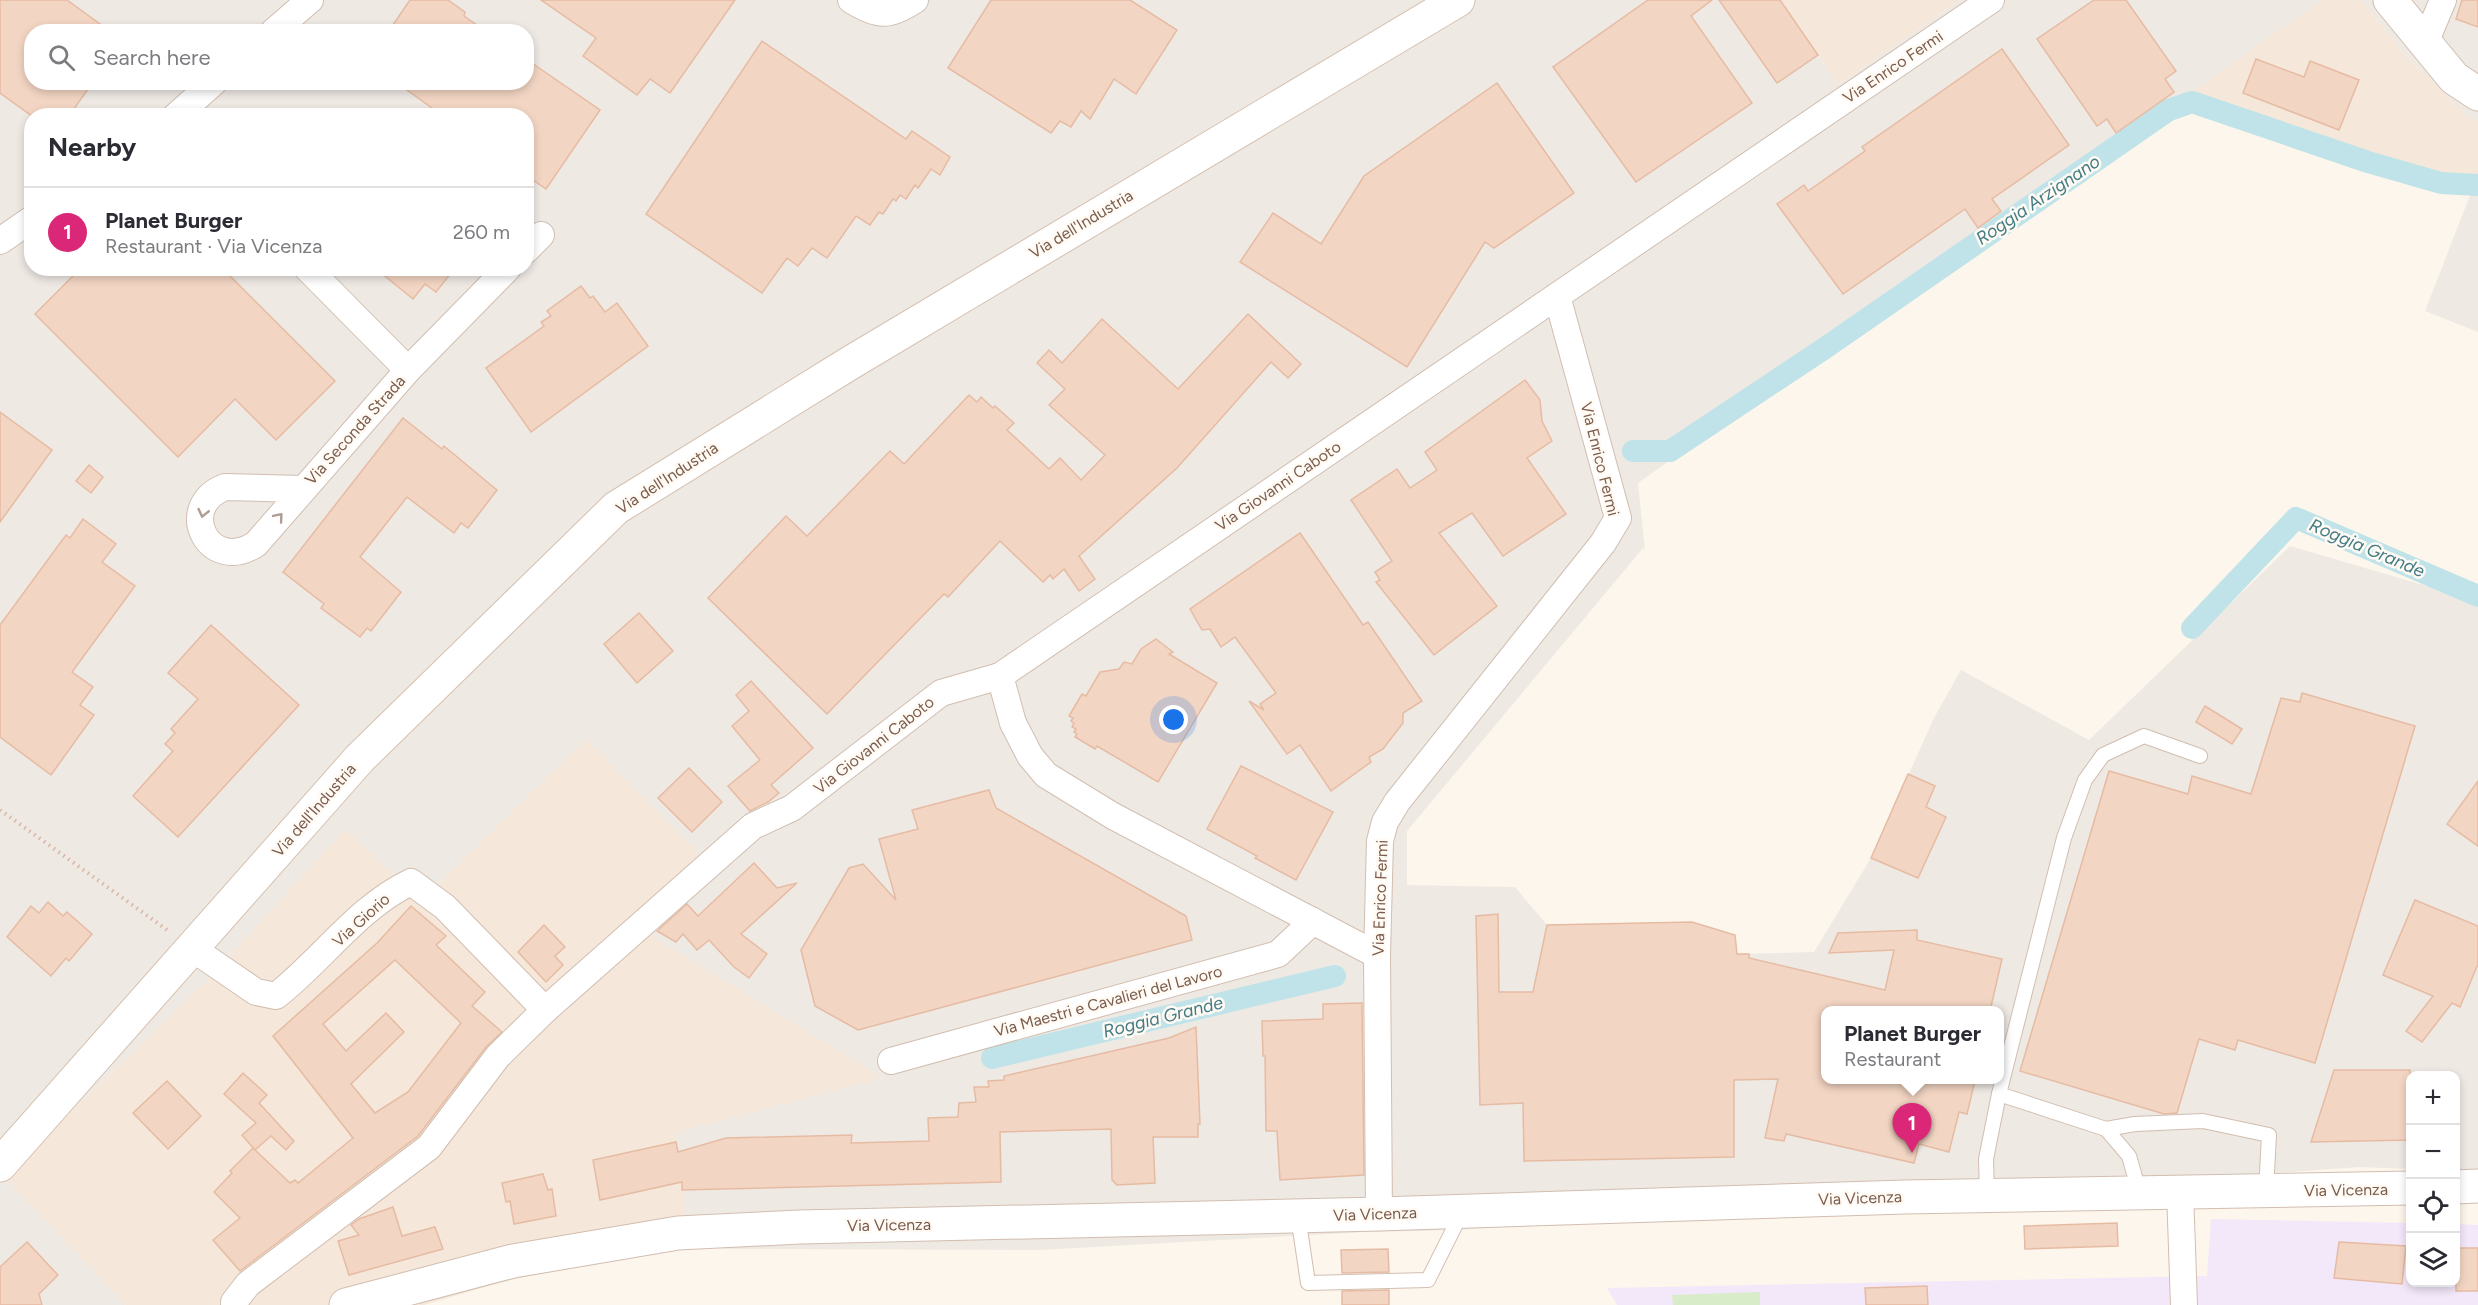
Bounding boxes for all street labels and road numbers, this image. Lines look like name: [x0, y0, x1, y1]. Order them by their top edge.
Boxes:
street label: Via Enrico Fermi: [1839, 27, 1947, 107]
street label: Via dell'Industria: [1026, 186, 1136, 262]
street label: Via Seconda Strada: [301, 371, 409, 489]
street label: Via Enrico Fermi: [1577, 400, 1623, 518]
street label: Via Giovanni Caboto: [1212, 437, 1344, 535]
street label: Via dell'Industria: [613, 438, 721, 518]
street label: Via Giovanni Caboto: [810, 692, 938, 798]
street label: Via dell'Industria: [268, 759, 360, 861]
street label: Via Enrico Fermi: [1368, 840, 1392, 956]
street label: Via Giorio: [328, 889, 394, 951]
street label: Via Maestri e Cavalieri del Lavoro: [992, 961, 1224, 1041]
street label: Via Vicenza: [2304, 1180, 2388, 1200]
street label: Via Vicenza: [1818, 1187, 1902, 1209]
street label: Via Vicenza: [1333, 1203, 1417, 1225]
street label: Via Vicenza: [847, 1215, 931, 1235]

